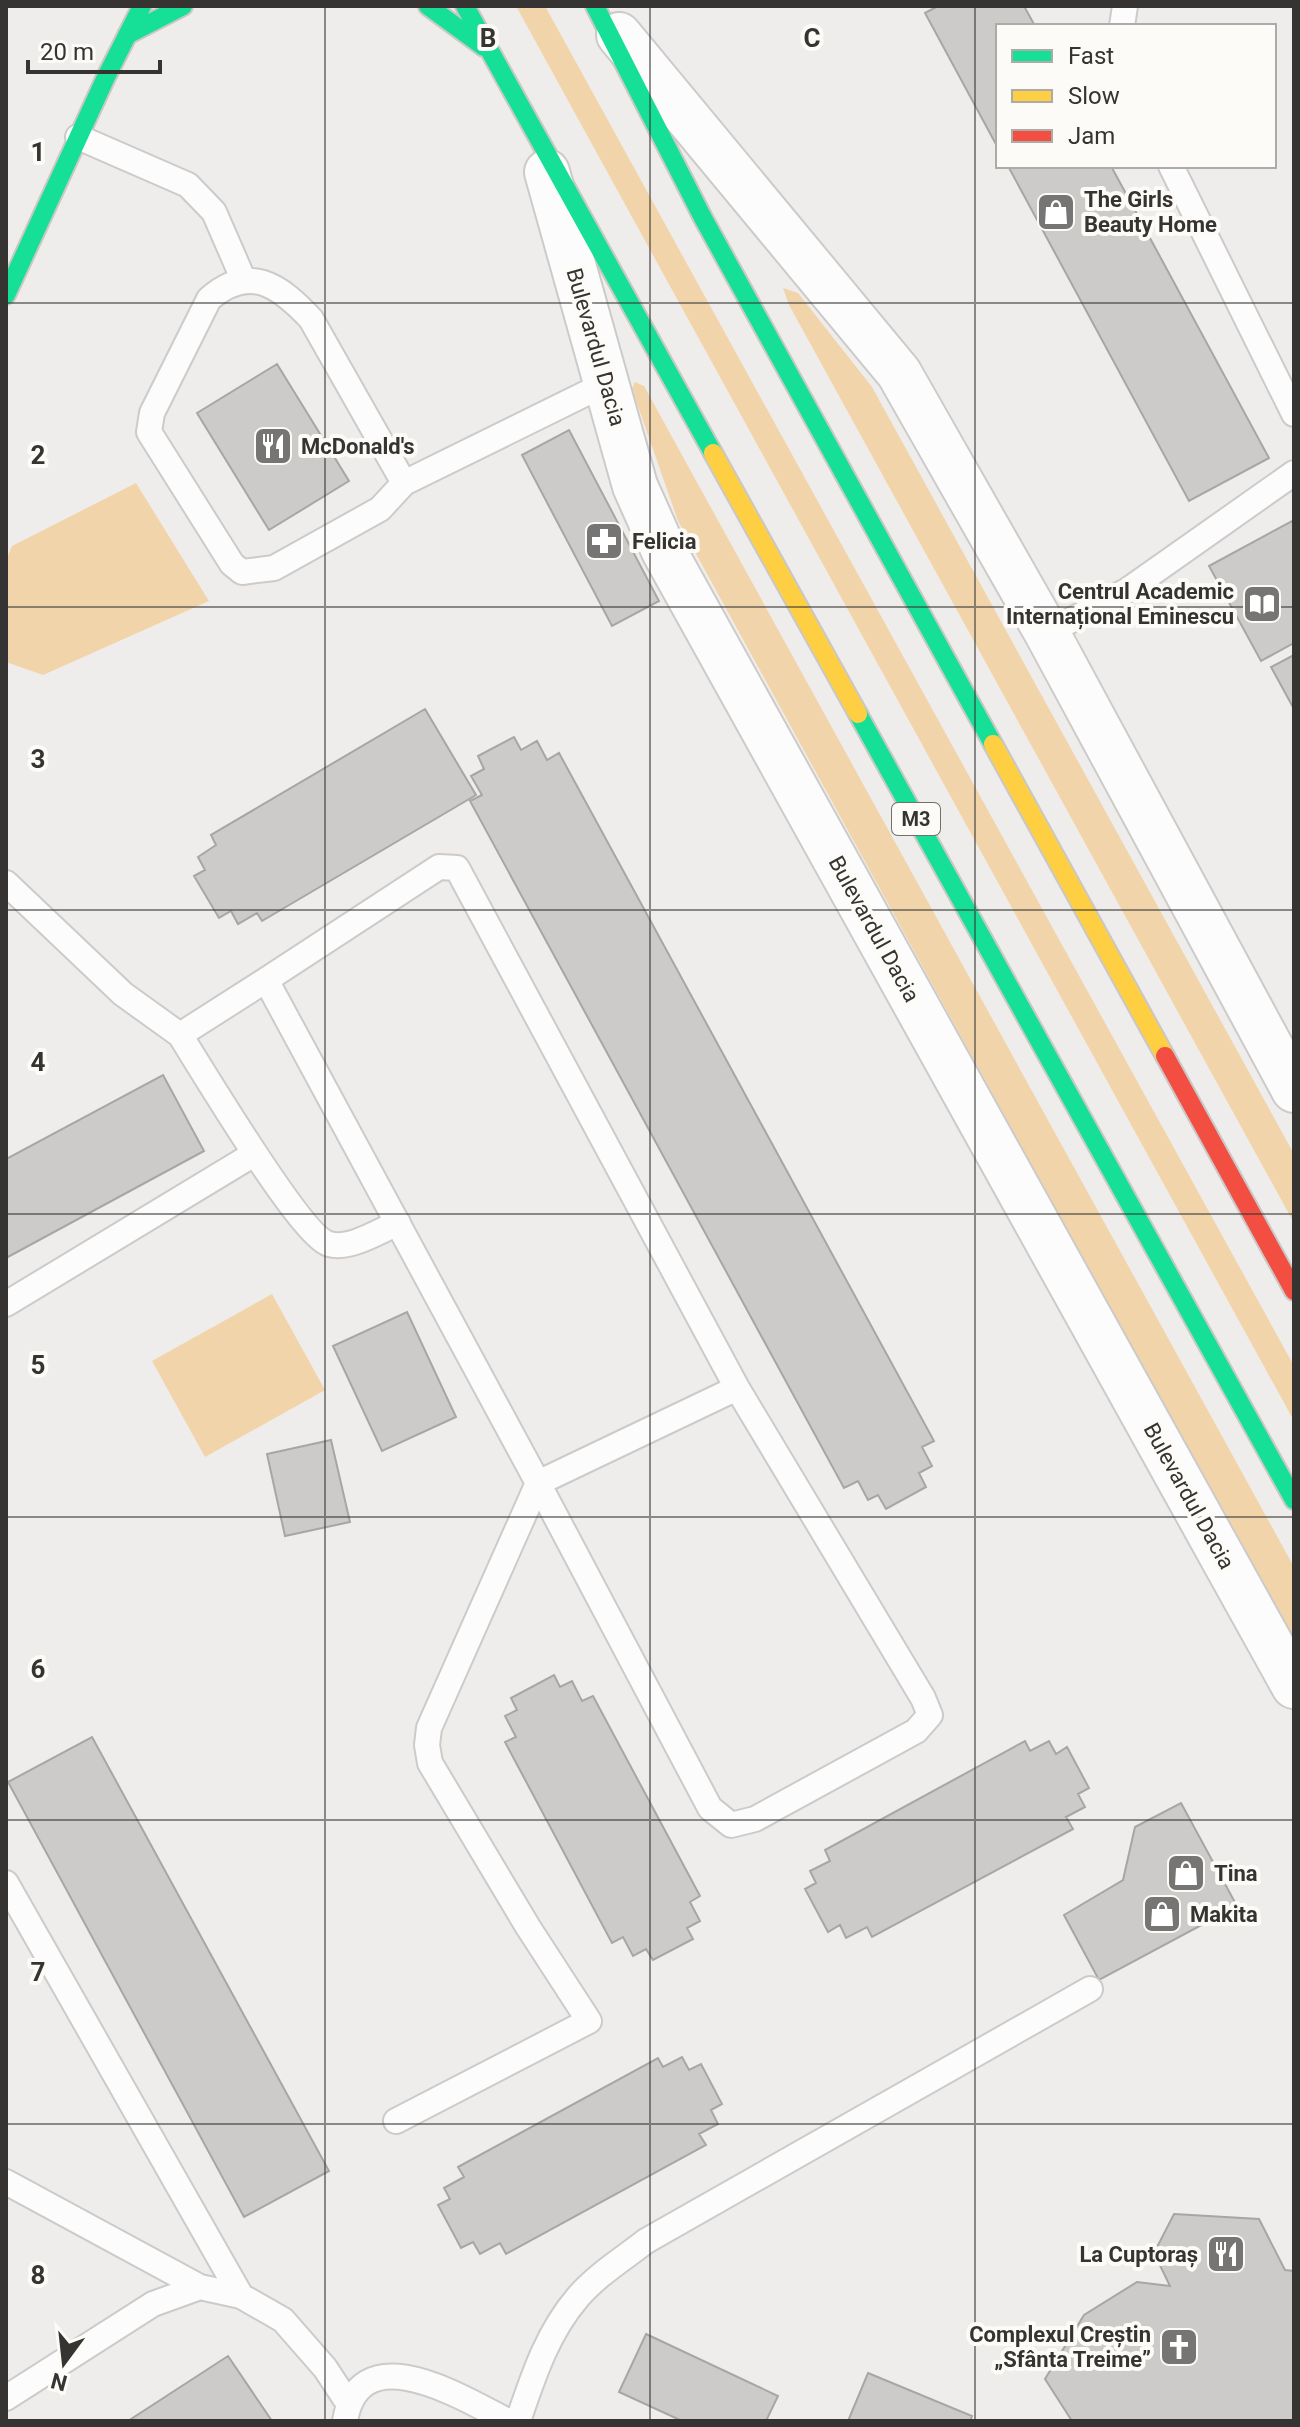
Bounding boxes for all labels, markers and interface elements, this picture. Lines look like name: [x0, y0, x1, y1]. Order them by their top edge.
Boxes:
text: B: [480, 23, 496, 53]
text: C: [803, 23, 821, 53]
scale bar: [28, 24, 160, 74]
legend: [996, 24, 1276, 168]
text: 20 m: [40, 38, 94, 66]
text: Fast: [1068, 42, 1114, 70]
text: Slow: [1068, 82, 1120, 110]
text: Jam: [1068, 122, 1115, 150]
text: 1: [31, 137, 45, 167]
place label: The Girls Beauty Home: [1084, 187, 1217, 237]
shop icon: The Girls Beauty Home: [1035, 191, 1077, 233]
street label: Bulevardul Dacia: [562, 265, 630, 429]
restaurant icon: McDonald's: [252, 425, 294, 467]
place label: McDonald's: [301, 434, 415, 459]
text: 2: [31, 440, 45, 470]
pharmacy icon: Felicia: [583, 520, 625, 562]
place label: Felicia: [632, 529, 697, 554]
place label: Centrul Academic Internațional Eminescu: [1006, 579, 1234, 630]
library icon: Centrul Academic Internațional Eminescu: [1241, 583, 1283, 625]
text: 3: [31, 744, 45, 774]
road number: M3: [892, 803, 940, 835]
street label: Bulevardul Dacia: [824, 852, 924, 1006]
text: 4: [31, 1047, 46, 1077]
text: 5: [31, 1350, 45, 1380]
street label: Bulevardul Dacia: [1139, 1419, 1239, 1573]
text: 6: [31, 1654, 46, 1684]
shop icon: Tina: [1165, 1852, 1207, 1894]
place label: Tina: [1214, 1861, 1258, 1886]
shop icon: Makita: [1141, 1893, 1183, 1935]
place label: Makita: [1190, 1902, 1258, 1927]
text: 7: [31, 1957, 45, 1987]
restaurant icon: La Cuptoraș: [1205, 2233, 1247, 2275]
place label: La Cuptoraș: [1079, 2242, 1198, 2268]
text: 8: [31, 2260, 45, 2290]
place label: Complexul Creștin „Sfânta Treime”: [969, 2322, 1151, 2372]
north arrow: [24, 2323, 104, 2403]
church icon: Complexul Creștin „Sfânta Treime”: [1158, 2326, 1200, 2368]
text: N: [48, 2368, 70, 2396]

